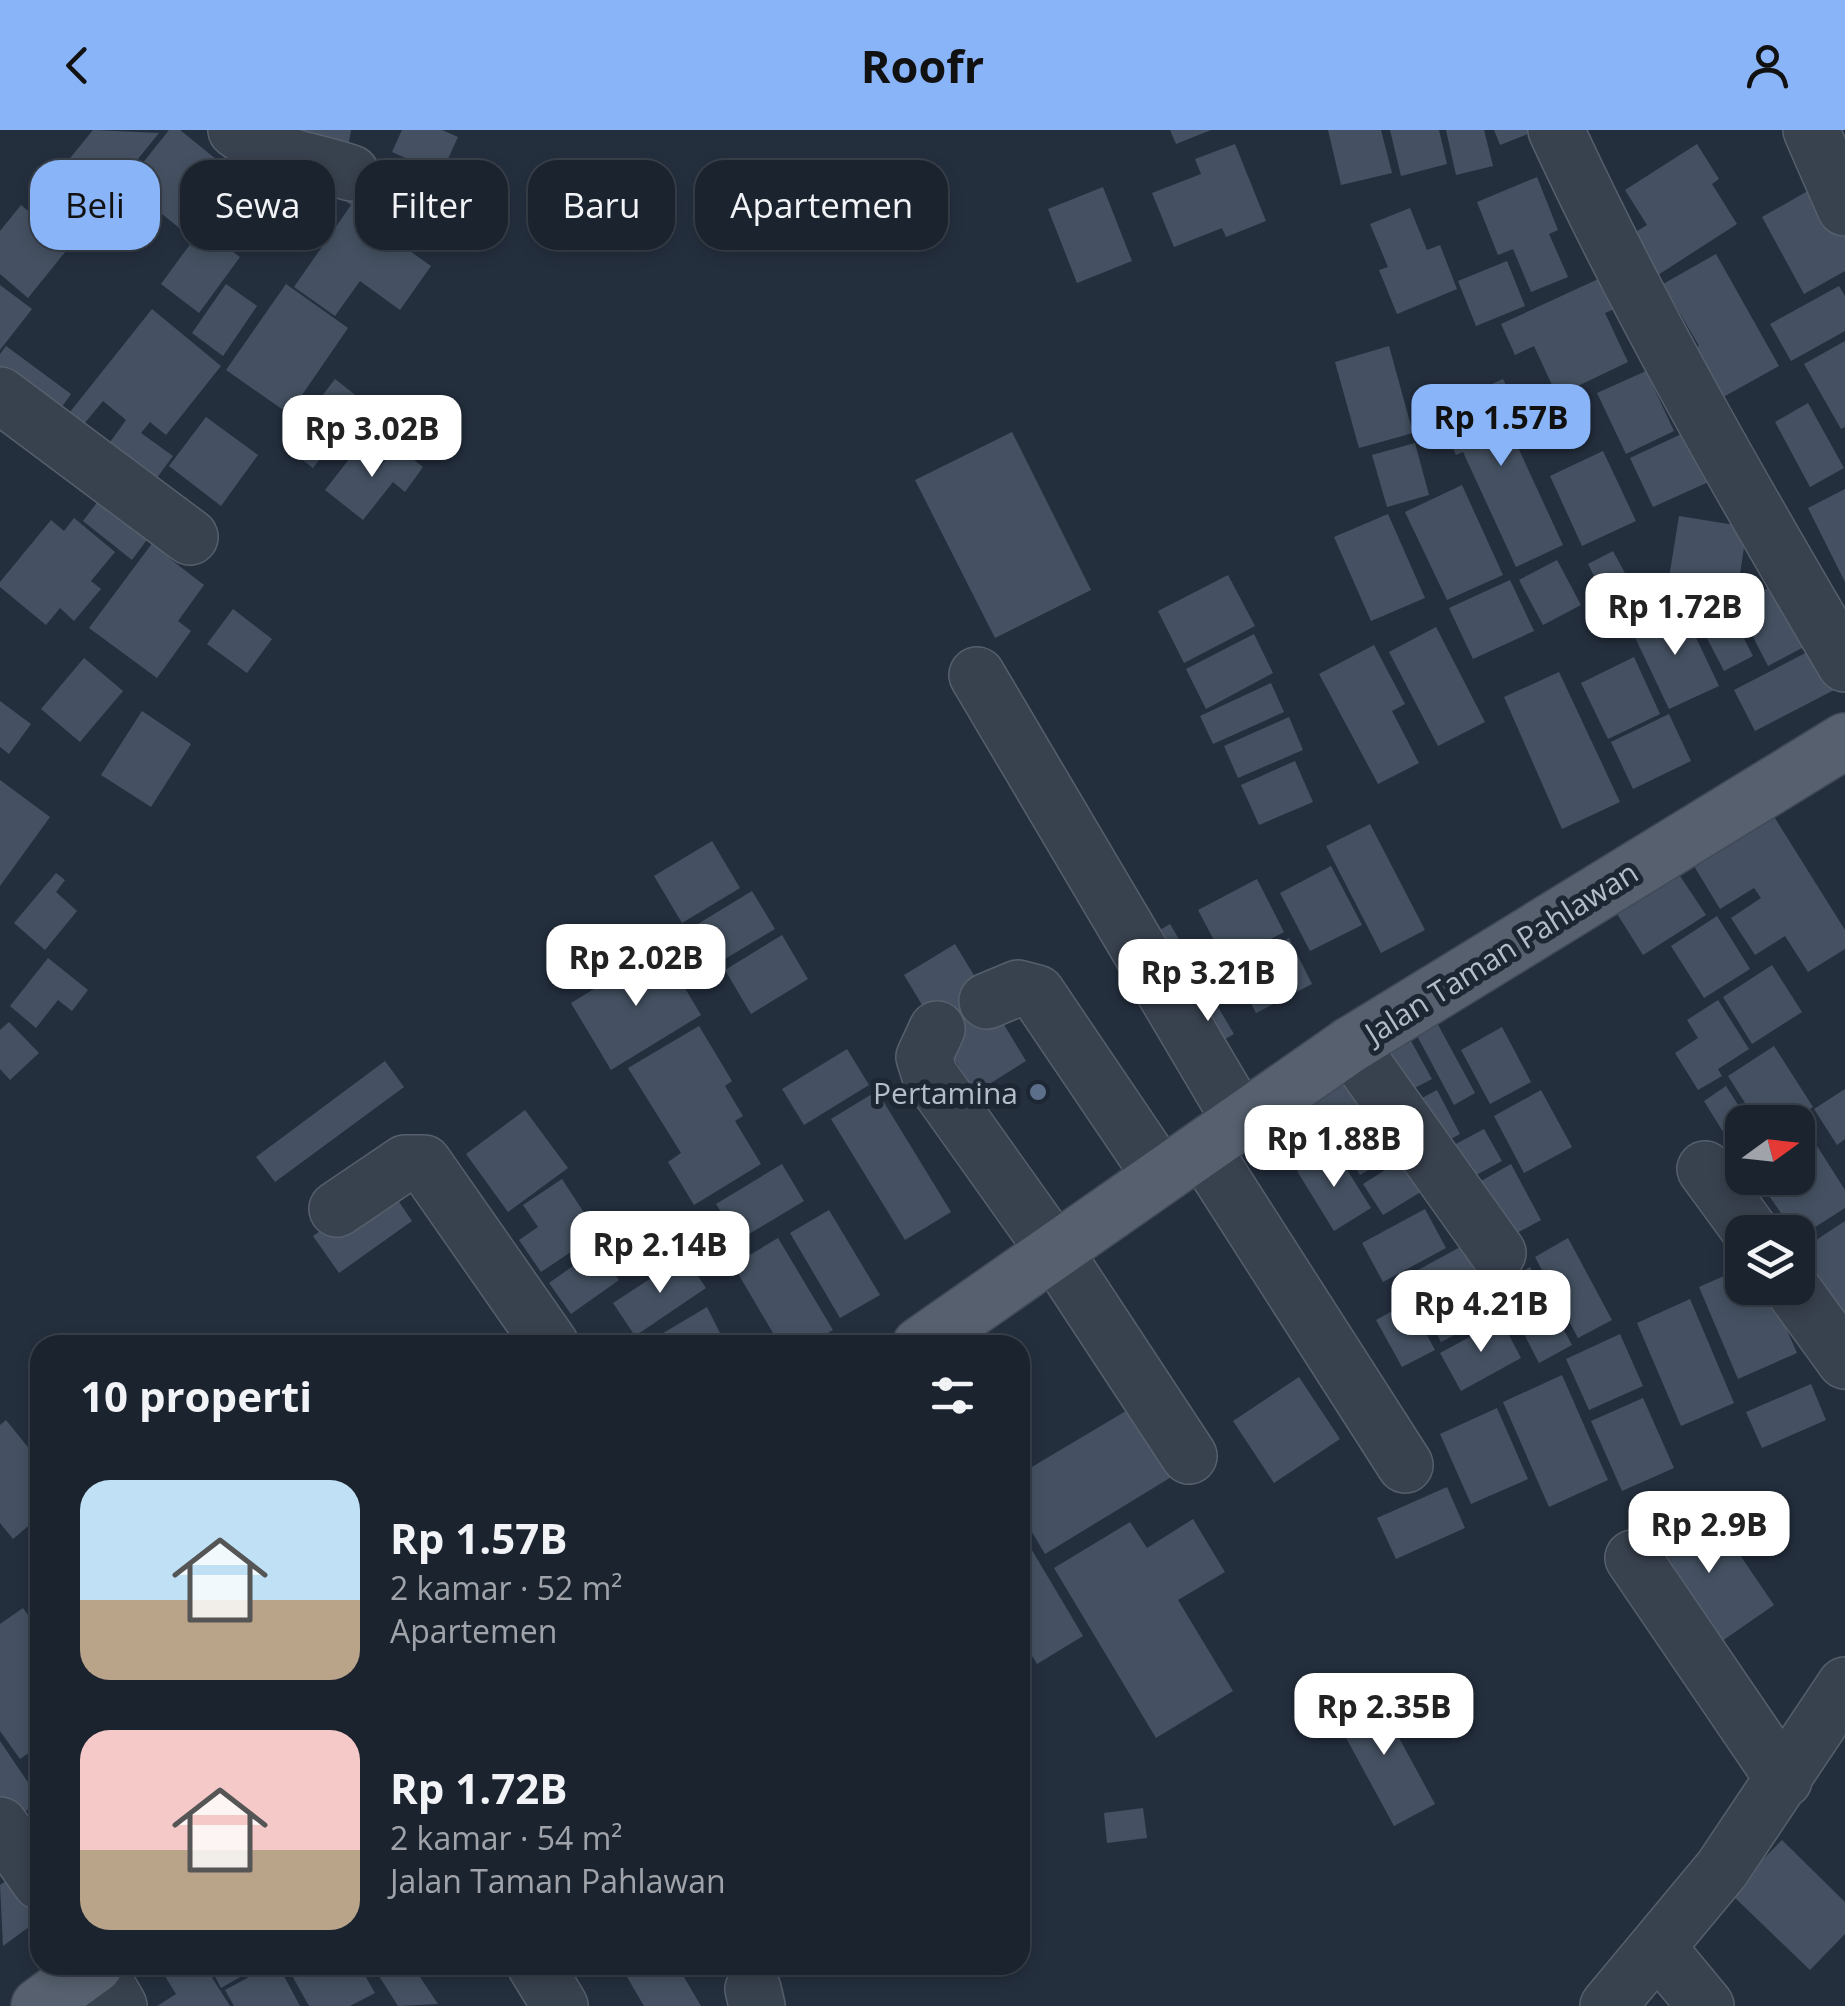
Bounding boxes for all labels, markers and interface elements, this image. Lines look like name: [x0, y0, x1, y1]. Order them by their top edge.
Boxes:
text: Roofr: [861, 35, 984, 96]
icon: back: [50, 38, 105, 93]
icon: person: [1740, 38, 1795, 93]
chip: Beli: [30, 160, 160, 250]
chip: Sewa: [180, 160, 335, 250]
chip: Filter: [355, 160, 508, 250]
chip: Baru: [528, 160, 675, 250]
chip: Apartemen: [695, 160, 948, 250]
pin: Rp 1.57B: [1398, 384, 1604, 469]
pin: Rp 3.02B: [269, 395, 475, 480]
text: Rp 1.57B: [1433, 395, 1569, 438]
text: Rp 3.02B: [304, 406, 440, 449]
pin: Rp 1.72B: [1572, 573, 1778, 658]
text: Rp 1.72B: [1607, 584, 1743, 627]
street label: Jalan Taman Pahlawan: [1354, 851, 1645, 1054]
pin: Rp 2.02B: [533, 924, 739, 1009]
text: Rp 2.02B: [568, 935, 704, 978]
pin: Rp 3.21B: [1105, 939, 1311, 1024]
text: Rp 3.21B: [1140, 950, 1276, 993]
place label: Pertamina: [873, 1072, 1018, 1113]
marker: Pertamina: [1027, 1081, 1049, 1103]
pin: Rp 1.88B: [1231, 1105, 1437, 1190]
north arrow: [1725, 1105, 1815, 1195]
map controls: [1725, 1105, 1815, 1305]
text: Rp 1.88B: [1266, 1116, 1402, 1159]
pin: Rp 2.14B: [557, 1211, 763, 1296]
button: layers: [1725, 1215, 1815, 1305]
text: Rp 2.14B: [592, 1222, 728, 1265]
pin: Rp 4.21B: [1378, 1270, 1584, 1355]
text: Rp 4.21B: [1413, 1281, 1549, 1324]
text: 10 properti: [80, 1367, 312, 1424]
icon: filters: [925, 1368, 980, 1423]
pin: Rp 2.9B: [1617, 1491, 1801, 1576]
text: Rp 2.9B: [1651, 1502, 1767, 1545]
text: Rp 1.57B: [390, 1509, 567, 1566]
icon: home: [160, 1520, 280, 1640]
text: 2 kamar · 52 m²: [390, 1566, 622, 1609]
text: Apartemen: [390, 1609, 557, 1652]
pin: Rp 2.35B: [1281, 1673, 1487, 1758]
text: Rp 2.35B: [1316, 1684, 1452, 1727]
text: Rp 1.72B: [390, 1759, 567, 1816]
icon: home: [160, 1770, 280, 1890]
text: 2 kamar · 54 m²: [390, 1816, 622, 1859]
text: Jalan Taman Pahlawan: [390, 1859, 726, 1902]

